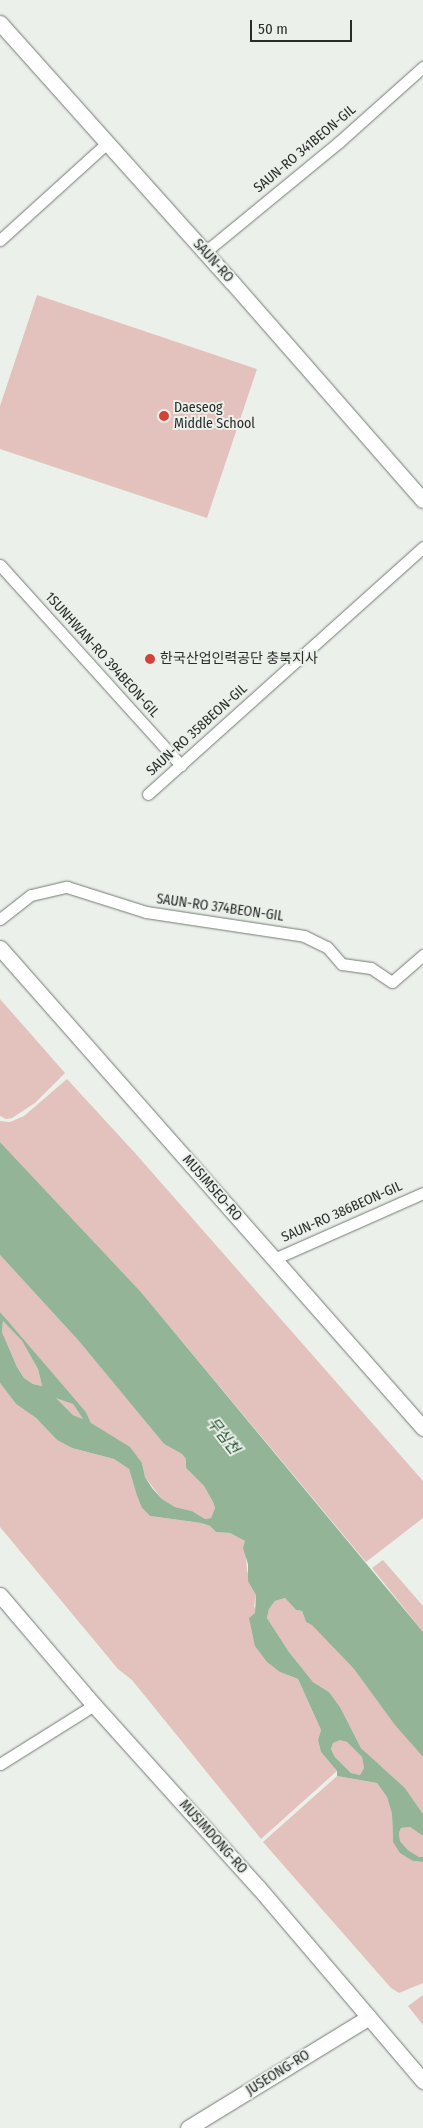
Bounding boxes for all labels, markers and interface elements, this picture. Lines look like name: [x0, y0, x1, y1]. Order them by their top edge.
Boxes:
scale bar: [253, 10, 356, 42]
text: 50 m: [258, 20, 288, 38]
street label: SAUN-RO 341BEON-GIL: [251, 102, 359, 196]
street label: SAUN-RO: [189, 236, 237, 286]
place label: Daeseog Middle School: [174, 400, 255, 432]
marker: Daeseog Middle School: [158, 410, 170, 422]
street label: 1SUNHWAN-RO 394BEON-GIL: [41, 589, 163, 721]
place label: 한국산업인력공단 충북지사: [160, 651, 318, 667]
marker: 한국산업인력공단 충북지사: [144, 653, 156, 665]
street label: SAUN-RO 358BEON-GIL: [143, 680, 251, 780]
street label: SAUN-RO 374BEON-GIL: [155, 891, 285, 925]
street label: MUSIMSEO-RO: [179, 1152, 245, 1224]
street label: SAUN-RO 386BEON-GIL: [279, 1178, 405, 1246]
water label: 무심천: [203, 1414, 243, 1458]
street label: MUSIMDONG-RO: [175, 1797, 251, 1877]
street label: JUSEONG-RO: [243, 2047, 313, 2099]

